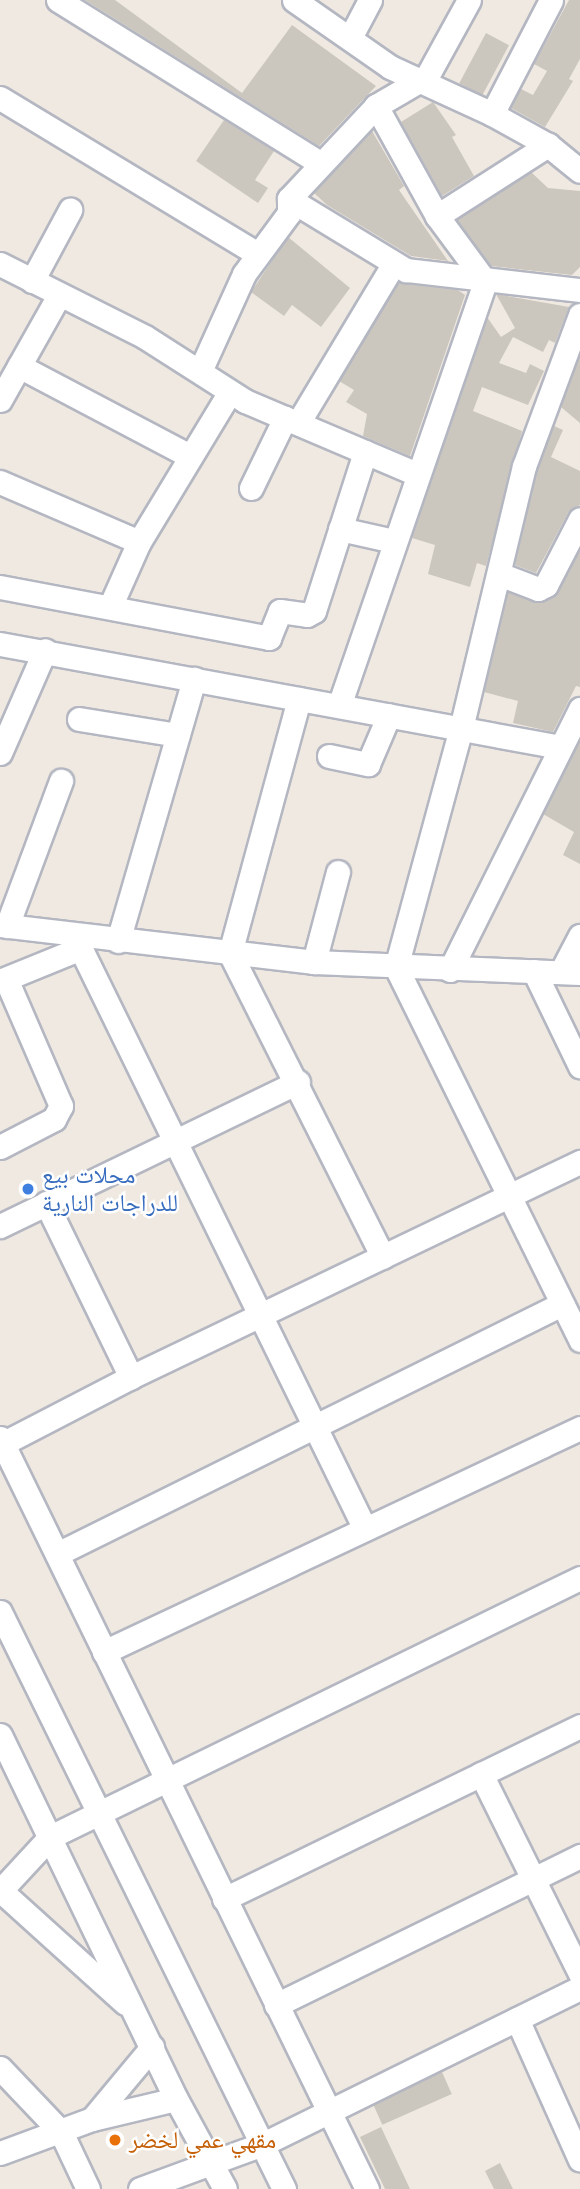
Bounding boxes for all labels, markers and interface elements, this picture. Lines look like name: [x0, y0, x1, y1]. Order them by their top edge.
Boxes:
place label: محلات بيع للدراجات النارية: [42, 1161, 178, 1217]
marker: محلات بيع للدراجات النارية: [20, 1181, 36, 1197]
place label: مقهي عمي لخضر: [129, 2126, 276, 2154]
marker: مقهي عمي لخضر: [107, 2132, 123, 2148]

